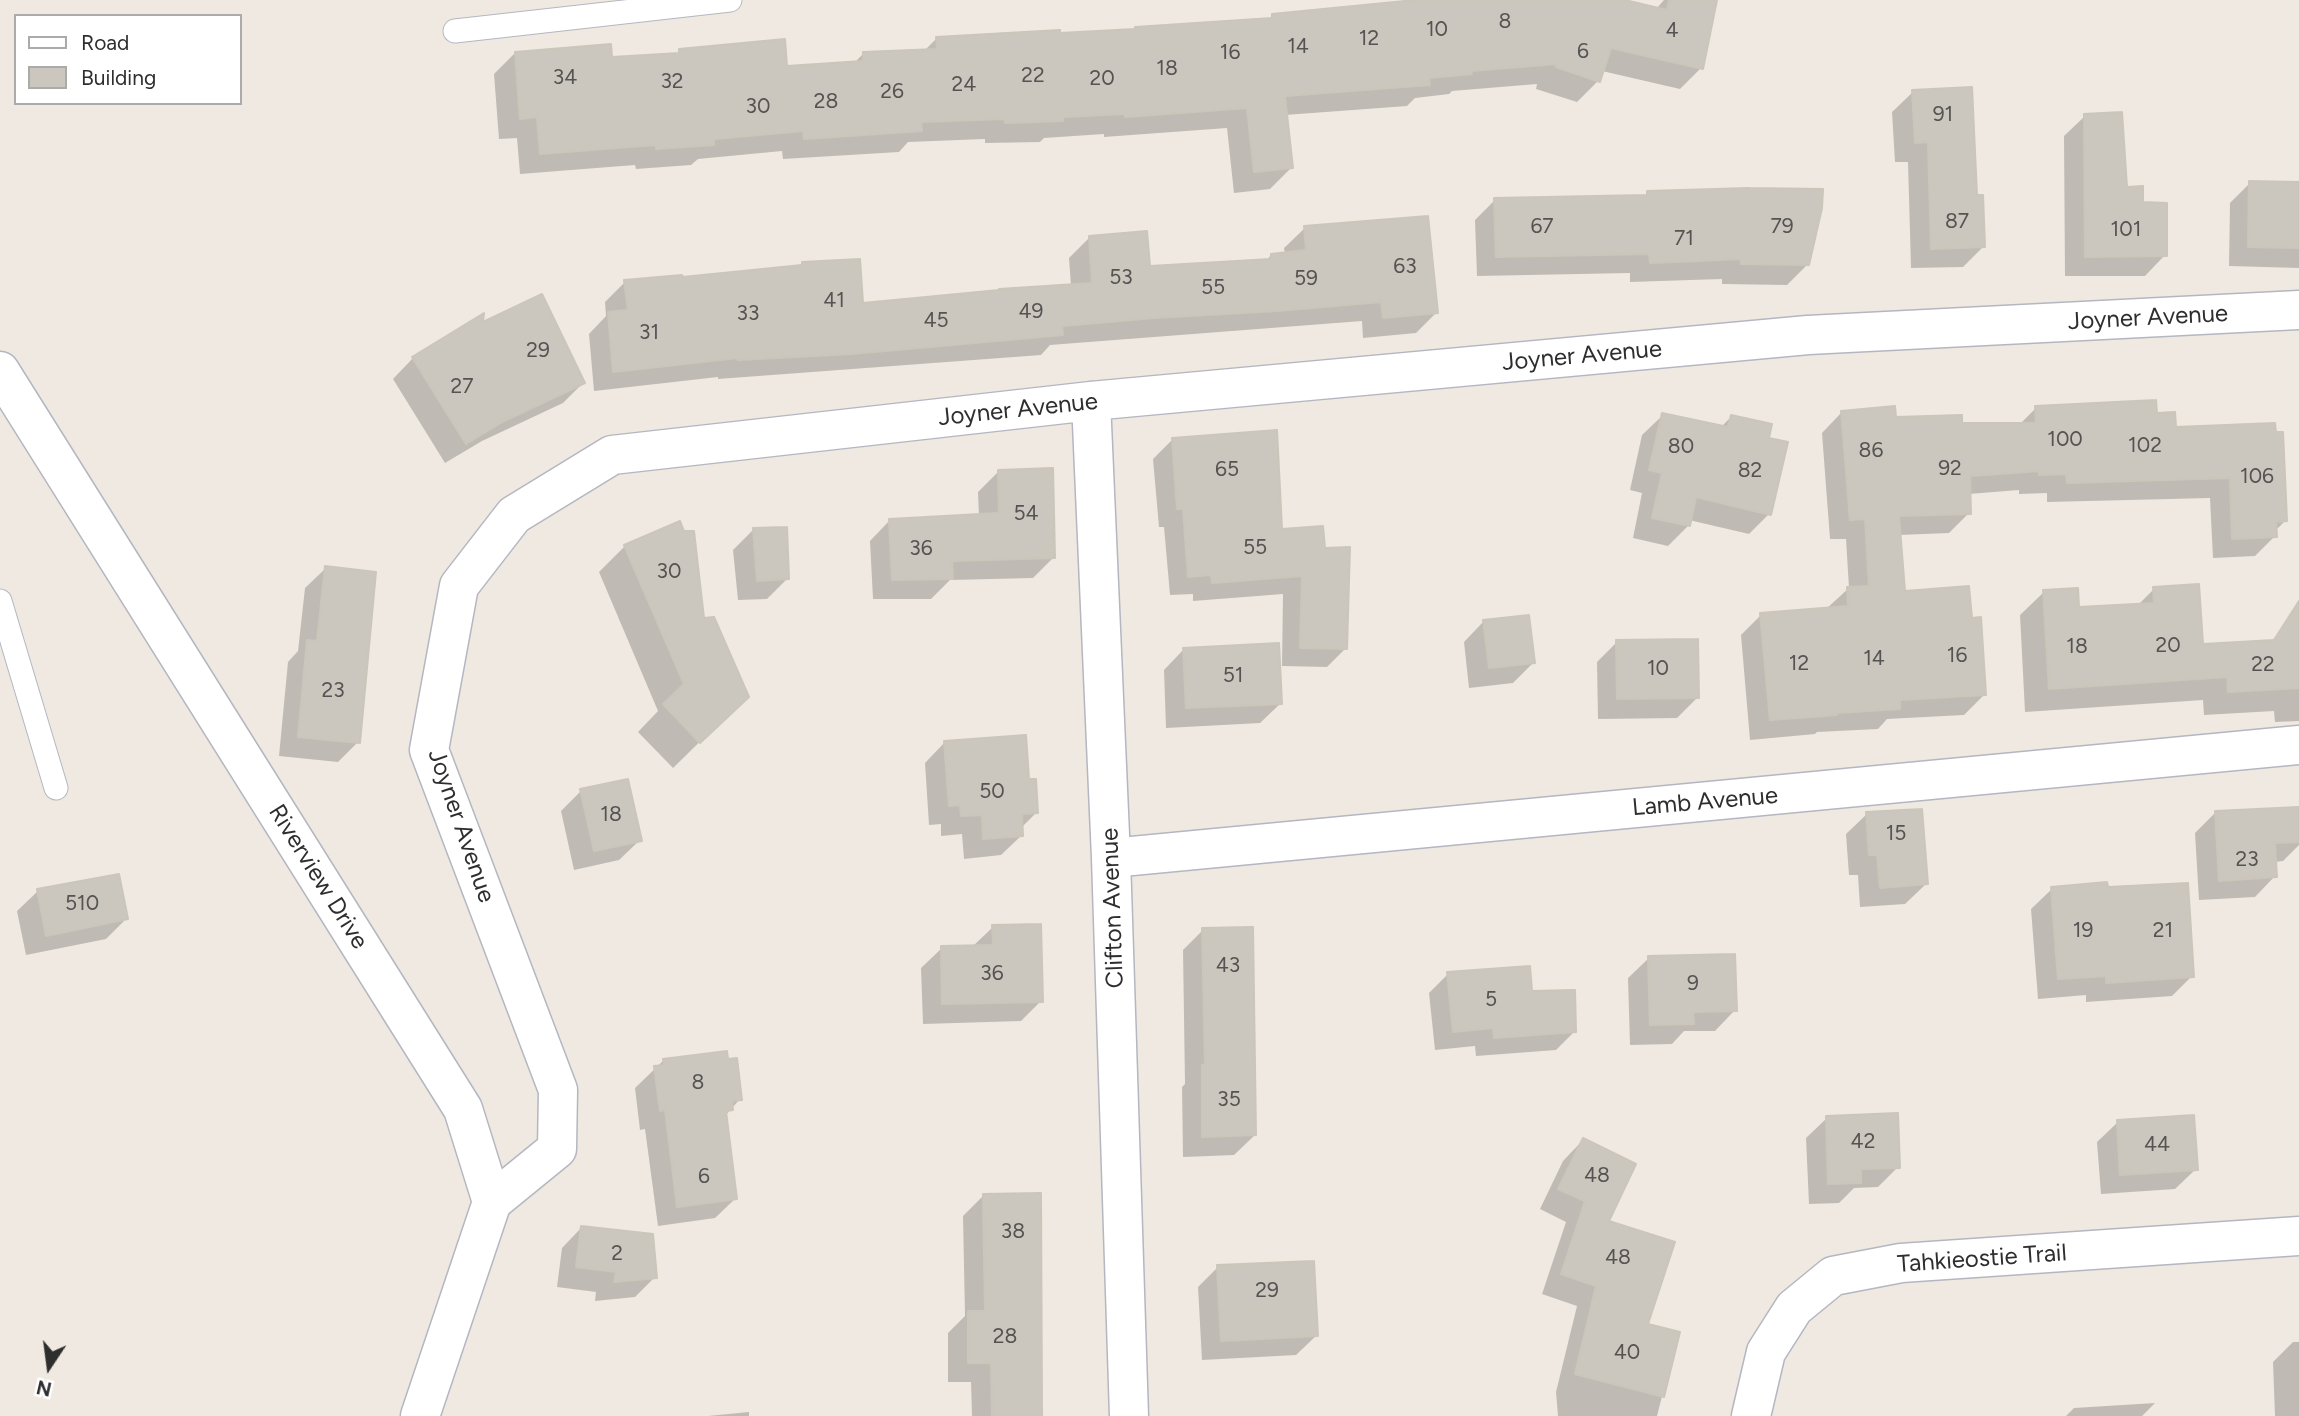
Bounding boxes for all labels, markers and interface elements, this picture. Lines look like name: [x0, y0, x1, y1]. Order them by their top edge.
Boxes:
house number: 8: [1499, 9, 1511, 35]
legend: [14, 14, 242, 105]
house number: 10: [1426, 17, 1448, 43]
house number: 4: [1665, 18, 1679, 44]
house number: 12: [1359, 26, 1379, 52]
text: Road: [81, 30, 129, 55]
house number: 14: [1287, 34, 1309, 60]
house number: 6: [1577, 39, 1589, 65]
house number: 16: [1220, 40, 1240, 66]
house number: 18: [1156, 56, 1178, 82]
house number: 22: [1021, 63, 1045, 89]
text: Building: [81, 65, 156, 90]
house number: 34: [553, 65, 577, 91]
house number: 20: [1089, 66, 1115, 92]
house number: 32: [660, 69, 684, 95]
house number: 24: [952, 72, 976, 98]
house number: 26: [880, 79, 904, 105]
house number: 28: [814, 89, 838, 115]
house number: 30: [746, 94, 770, 120]
house number: 91: [1933, 102, 1953, 128]
house number: 87: [1945, 209, 1969, 235]
house number: 67: [1530, 214, 1554, 240]
house number: 79: [1770, 214, 1794, 240]
house number: 101: [2111, 217, 2141, 243]
house number: 71: [1674, 226, 1694, 252]
house number: 63: [1393, 254, 1417, 280]
house number: 53: [1109, 265, 1133, 291]
house number: 59: [1294, 266, 1318, 292]
house number: 55: [1201, 275, 1225, 301]
house number: 41: [823, 288, 845, 314]
house number: 49: [1019, 299, 1043, 325]
street label: Joyner Avenue: [2067, 299, 2229, 337]
house number: 33: [737, 301, 759, 327]
house number: 45: [923, 308, 949, 334]
house number: 31: [639, 320, 659, 346]
street label: Joyner Avenue: [1501, 335, 1663, 377]
house number: 29: [526, 338, 550, 364]
house number: 27: [450, 374, 474, 400]
street label: Joyner Avenue: [937, 387, 1099, 433]
house number: 100: [2047, 427, 2083, 453]
house number: 102: [2128, 433, 2162, 459]
house number: 80: [1668, 434, 1694, 460]
house number: 86: [1859, 438, 1883, 464]
house number: 92: [1938, 456, 1962, 482]
house number: 65: [1215, 457, 1239, 483]
house number: 82: [1738, 458, 1762, 484]
house number: 106: [2240, 464, 2274, 490]
house number: 54: [1013, 501, 1039, 527]
house number: 55: [1243, 535, 1267, 561]
house number: 36: [909, 536, 933, 562]
house number: 30: [657, 559, 681, 585]
house number: 20: [2155, 633, 2181, 659]
house number: 18: [2066, 634, 2088, 660]
house number: 16: [1947, 643, 1967, 669]
house number: 14: [1863, 646, 1885, 672]
house number: 12: [1789, 651, 1809, 677]
house number: 22: [2251, 652, 2275, 678]
house number: 10: [1647, 656, 1669, 682]
house number: 51: [1223, 663, 1243, 689]
house number: 23: [321, 678, 345, 704]
street label: Joyner Avenue: [421, 746, 501, 906]
house number: 50: [979, 779, 1005, 805]
street label: Lamb Avenue: [1631, 781, 1779, 823]
street label: Riverview Drive: [262, 799, 374, 955]
house number: 18: [600, 802, 622, 828]
house number: 15: [1886, 821, 1906, 847]
street label: Clifton Avenue: [1096, 827, 1130, 989]
house number: 23: [2235, 847, 2259, 873]
house number: 510: [65, 891, 99, 917]
house number: 19: [2073, 918, 2093, 944]
house number: 21: [2153, 918, 2173, 944]
house number: 43: [1216, 953, 1240, 979]
house number: 36: [980, 961, 1004, 987]
house number: 9: [1687, 971, 1699, 997]
house number: 5: [1485, 987, 1497, 1013]
house number: 8: [692, 1070, 704, 1096]
house number: 35: [1217, 1087, 1241, 1113]
house number: 42: [1851, 1129, 1875, 1155]
house number: 44: [2144, 1132, 2170, 1158]
house number: 48: [1584, 1163, 1610, 1189]
house number: 6: [698, 1164, 710, 1190]
house number: 38: [1001, 1219, 1025, 1245]
street label: Tahkieostie Trail: [1896, 1239, 2068, 1279]
house number: 2: [611, 1241, 623, 1267]
house number: 48: [1605, 1245, 1631, 1271]
house number: 29: [1255, 1278, 1279, 1304]
house number: 28: [993, 1324, 1017, 1350]
north arrow: [14, 1332, 84, 1402]
house number: 40: [1614, 1340, 1640, 1366]
text: N: [34, 1375, 54, 1401]

